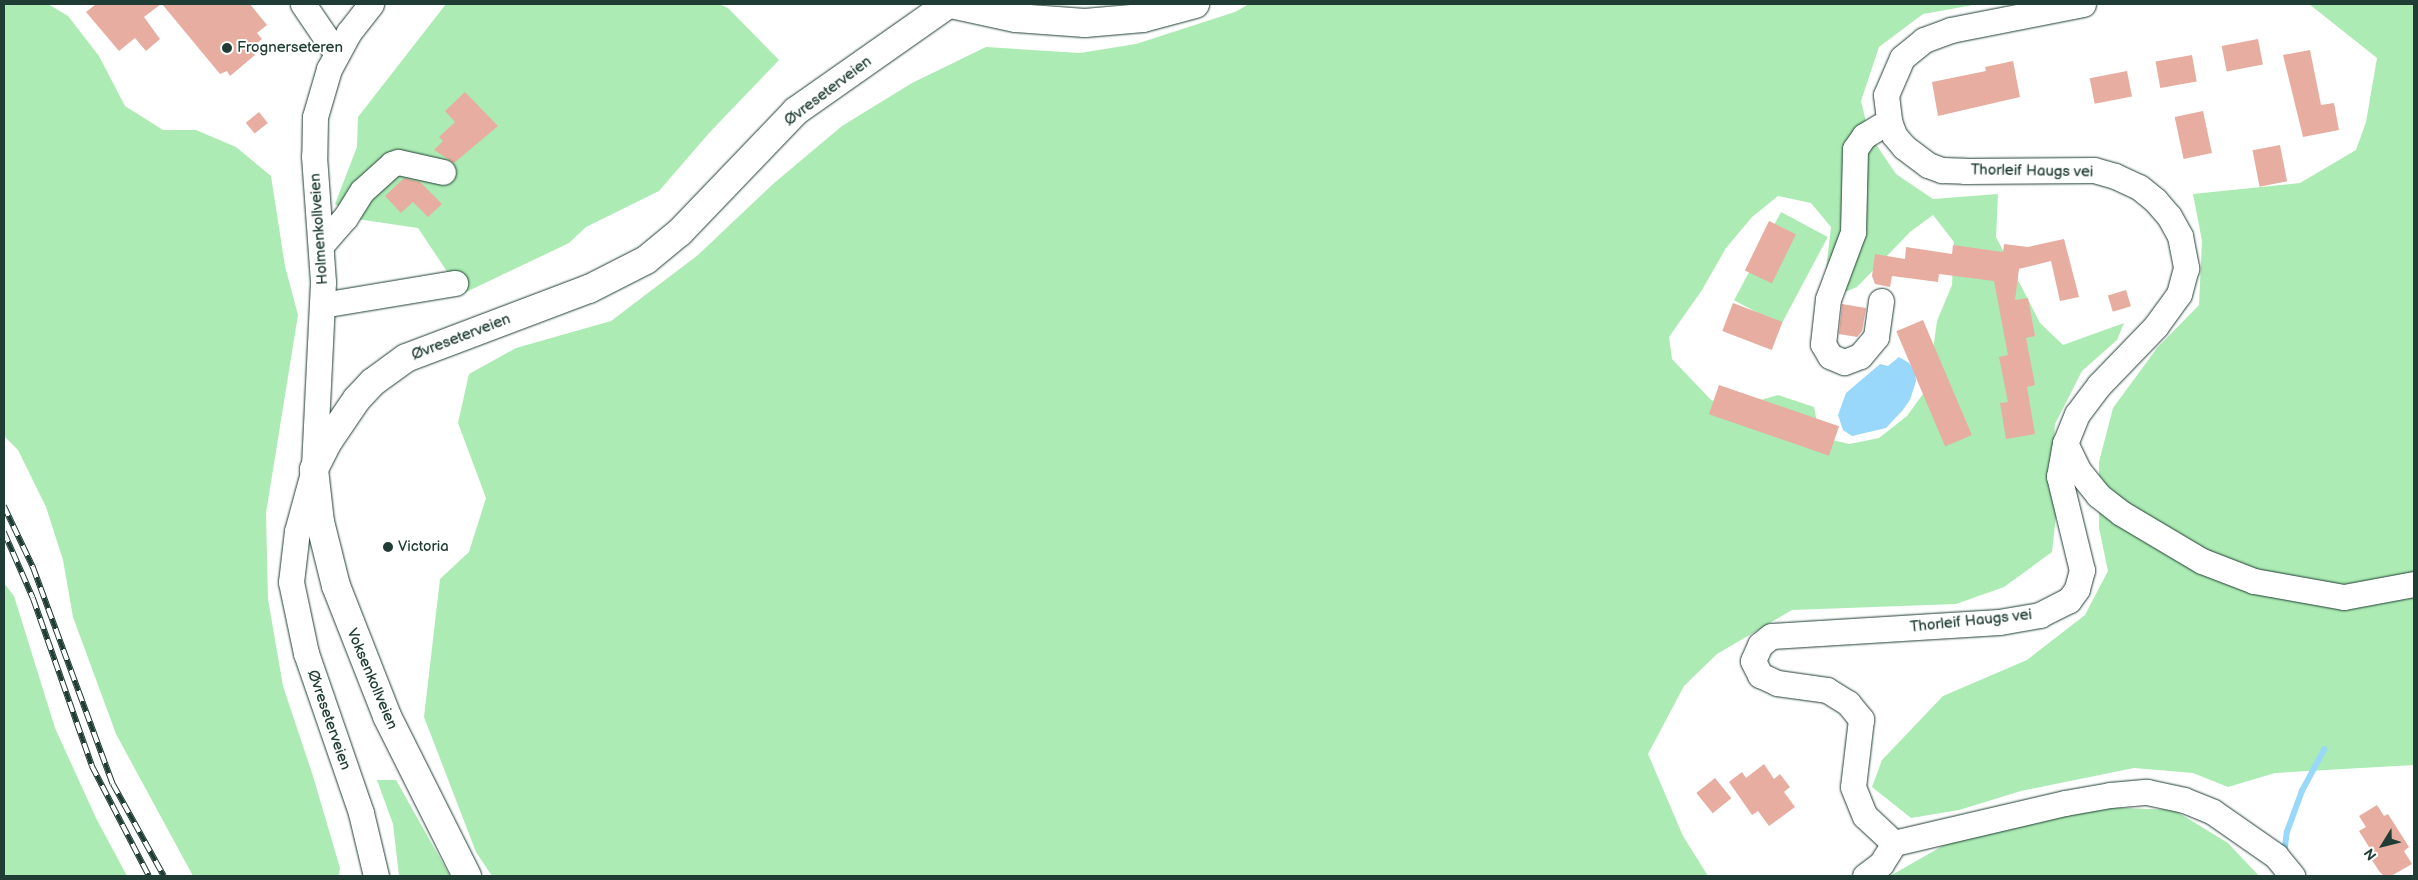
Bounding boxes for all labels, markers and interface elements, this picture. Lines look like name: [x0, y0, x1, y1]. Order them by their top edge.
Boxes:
place label: Frognerseteren: [237, 39, 343, 57]
marker: Frognerseteren: [221, 42, 233, 54]
street label: Øvreseterveien: [781, 52, 875, 130]
street label: Thorleif Haugs vei: [1971, 161, 2093, 181]
street label: Holmenkollveien: [306, 173, 332, 285]
street label: Øvreseterveien: [409, 310, 513, 364]
place label: Victoria: [398, 538, 449, 556]
marker: Victoria: [382, 541, 394, 553]
street label: Thorleif Haugs vei: [1909, 606, 2033, 636]
street label: Voksenkollveien: [343, 626, 401, 732]
street label: Øvreseterveien: [303, 668, 355, 772]
north arrow: [2358, 820, 2408, 870]
text: N: [2360, 845, 2380, 863]

